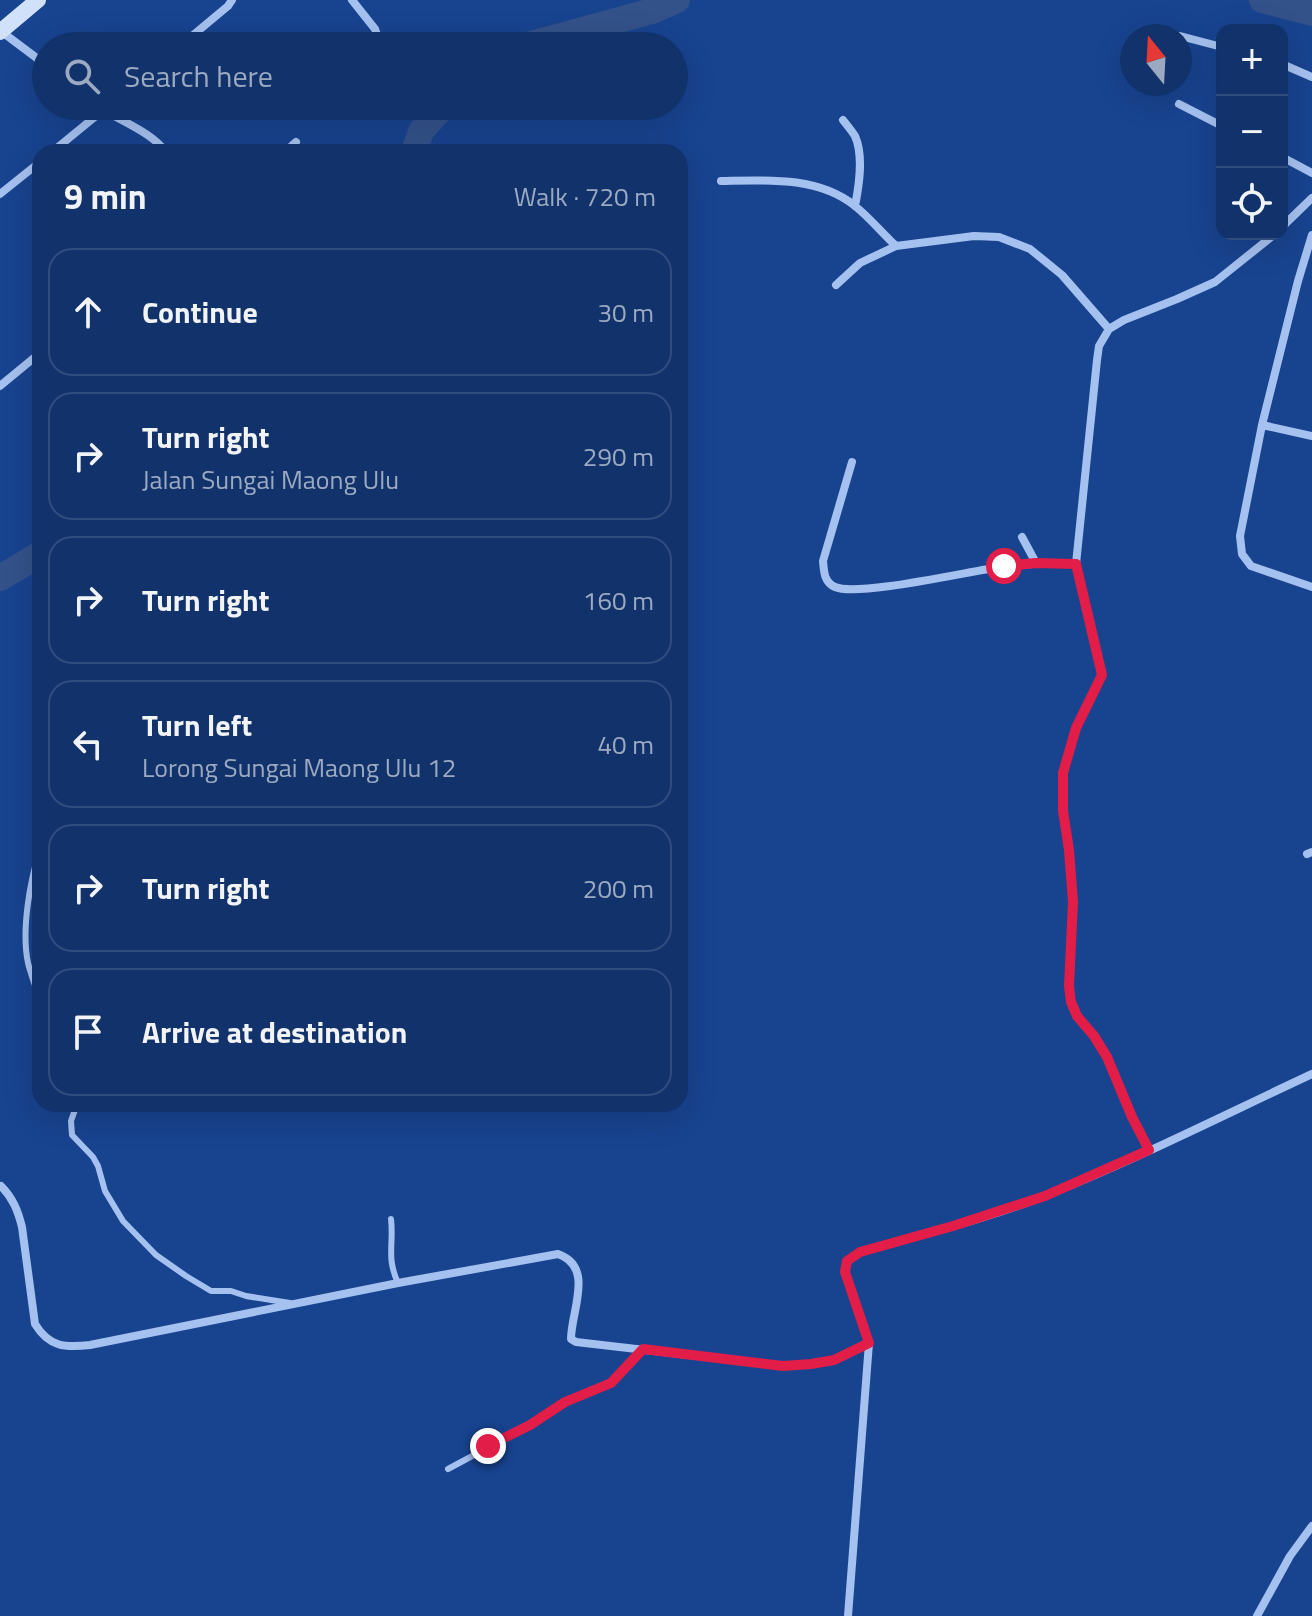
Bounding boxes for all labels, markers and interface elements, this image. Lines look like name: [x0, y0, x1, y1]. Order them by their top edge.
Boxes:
north arrow: [1120, 24, 1192, 96]
map controls: [1216, 24, 1288, 240]
button: +: [1216, 24, 1288, 96]
search box: [32, 32, 688, 120]
text: Search here: [124, 53, 273, 99]
icon: search: [60, 54, 104, 98]
button: −: [1216, 96, 1288, 168]
button: locate: [1216, 168, 1288, 240]
text: 9 min: [64, 170, 147, 222]
text: Walk · 720 m: [514, 177, 656, 216]
text: Continue: [142, 289, 258, 335]
icon: ahead: [66, 290, 110, 334]
text: 30 m: [597, 293, 654, 332]
text: Turn right: [142, 414, 270, 460]
icon: right: [66, 434, 110, 478]
text: 290 m: [583, 437, 654, 476]
text: Jalan Sungai Maong Ulu: [142, 460, 399, 499]
route start: [986, 548, 1022, 584]
text: Turn right: [142, 577, 270, 623]
icon: right: [66, 578, 110, 622]
text: 160 m: [583, 581, 654, 620]
text: Turn left: [142, 702, 252, 748]
icon: left: [66, 722, 110, 766]
text: 40 m: [597, 725, 654, 764]
text: Lorong Sungai Maong Ulu 12: [142, 748, 456, 787]
text: Turn right: [142, 865, 270, 911]
icon: right: [66, 866, 110, 910]
text: 200 m: [583, 869, 654, 908]
text: Arrive at destination: [142, 1009, 407, 1055]
icon: arrive: [66, 1010, 110, 1054]
route end: [470, 1428, 506, 1464]

